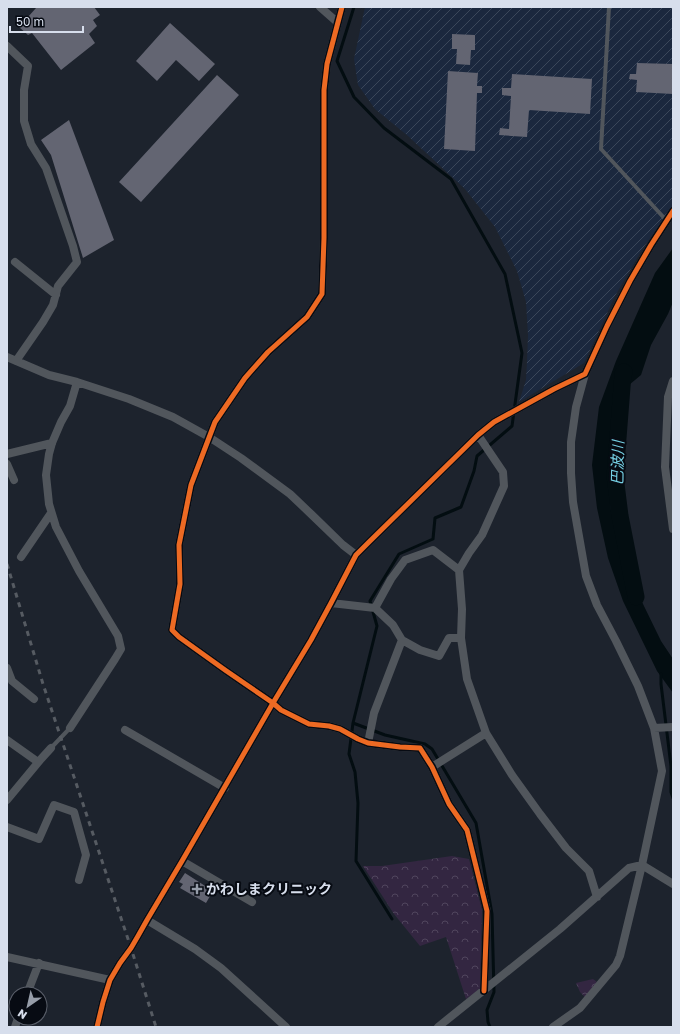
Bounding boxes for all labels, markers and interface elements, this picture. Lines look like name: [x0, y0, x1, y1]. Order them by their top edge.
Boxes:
scale bar: [10, 8, 83, 34]
text: 50 m: [16, 14, 44, 29]
water label: 巴波川: [608, 438, 626, 486]
place label: かわしまクリニック: [206, 880, 332, 897]
marker: かわしまクリニック: [191, 883, 203, 895]
north arrow: [8, 986, 48, 1026]
text: N: [15, 1007, 29, 1022]

